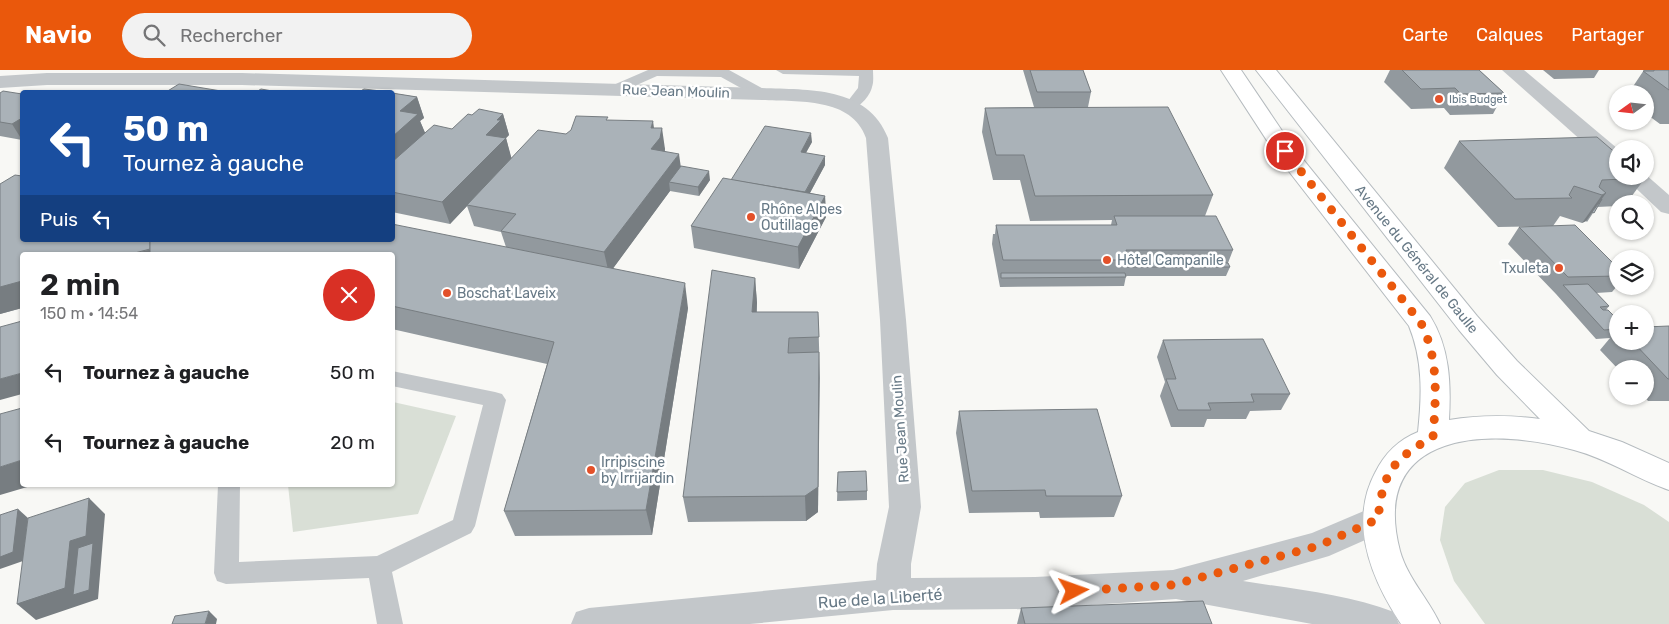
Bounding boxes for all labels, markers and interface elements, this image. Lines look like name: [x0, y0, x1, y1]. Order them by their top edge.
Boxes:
search box: [122, 13, 472, 58]
text: Navio: [25, 21, 92, 49]
icon: search: [140, 21, 168, 49]
text: Rechercher: [180, 24, 283, 47]
text: Carte: [1402, 24, 1448, 46]
text: Calques: [1476, 24, 1543, 46]
text: Partager: [1571, 24, 1644, 46]
street label: Rue Jean Moulin: [622, 81, 730, 102]
north arrow: [1609, 85, 1654, 130]
map controls: [1609, 85, 1654, 405]
marker: Ibis Budget: [1433, 93, 1445, 105]
place label: Ibis Budget: [1449, 93, 1508, 106]
text: 50 m: [123, 108, 209, 150]
icon: left: [40, 110, 105, 175]
pin: [1264, 130, 1306, 172]
icon: arrive: [1271, 137, 1299, 165]
button: sound: [1609, 140, 1654, 185]
text: Tournez à gauche: [123, 150, 304, 177]
street label: Avenue du Général de Gaulle: [1351, 182, 1482, 337]
button: search: [1609, 195, 1654, 240]
place label: Rhône Alpes Outillage: [761, 201, 842, 234]
icon: left: [88, 205, 116, 233]
text: Puis: [40, 208, 78, 231]
marker: Rhône Alpes Outillage: [745, 211, 757, 223]
button: layers: [1609, 250, 1654, 295]
place label: Hôtel Campanile: [1117, 252, 1224, 269]
marker: Hôtel Campanile: [1101, 254, 1113, 266]
place label: Txuleta: [1502, 260, 1549, 277]
marker: Txuleta: [1553, 262, 1565, 274]
text: 2 min: [40, 267, 120, 303]
button: close: [323, 269, 375, 321]
place label: Boschat Laveix: [457, 285, 557, 302]
marker: Boschat Laveix: [441, 287, 453, 299]
text: 150 m · 14:54: [40, 304, 138, 323]
button: +: [1609, 305, 1654, 350]
icon: left: [40, 358, 68, 386]
button: −: [1609, 360, 1654, 405]
text: Tournez à gauche: [83, 361, 249, 384]
text: 50 m: [330, 361, 375, 384]
street label: Rue Jean Moulin: [888, 374, 913, 483]
icon: left: [40, 428, 68, 456]
text: Tournez à gauche: [83, 431, 249, 454]
text: 20 m: [330, 431, 375, 454]
place label: Irripiscine by Irrijardin: [601, 454, 674, 487]
marker: Irripiscine by Irrijardin: [585, 464, 597, 476]
position arrow: [1047, 564, 1099, 616]
street label: Rue de la Liberté: [817, 585, 943, 612]

